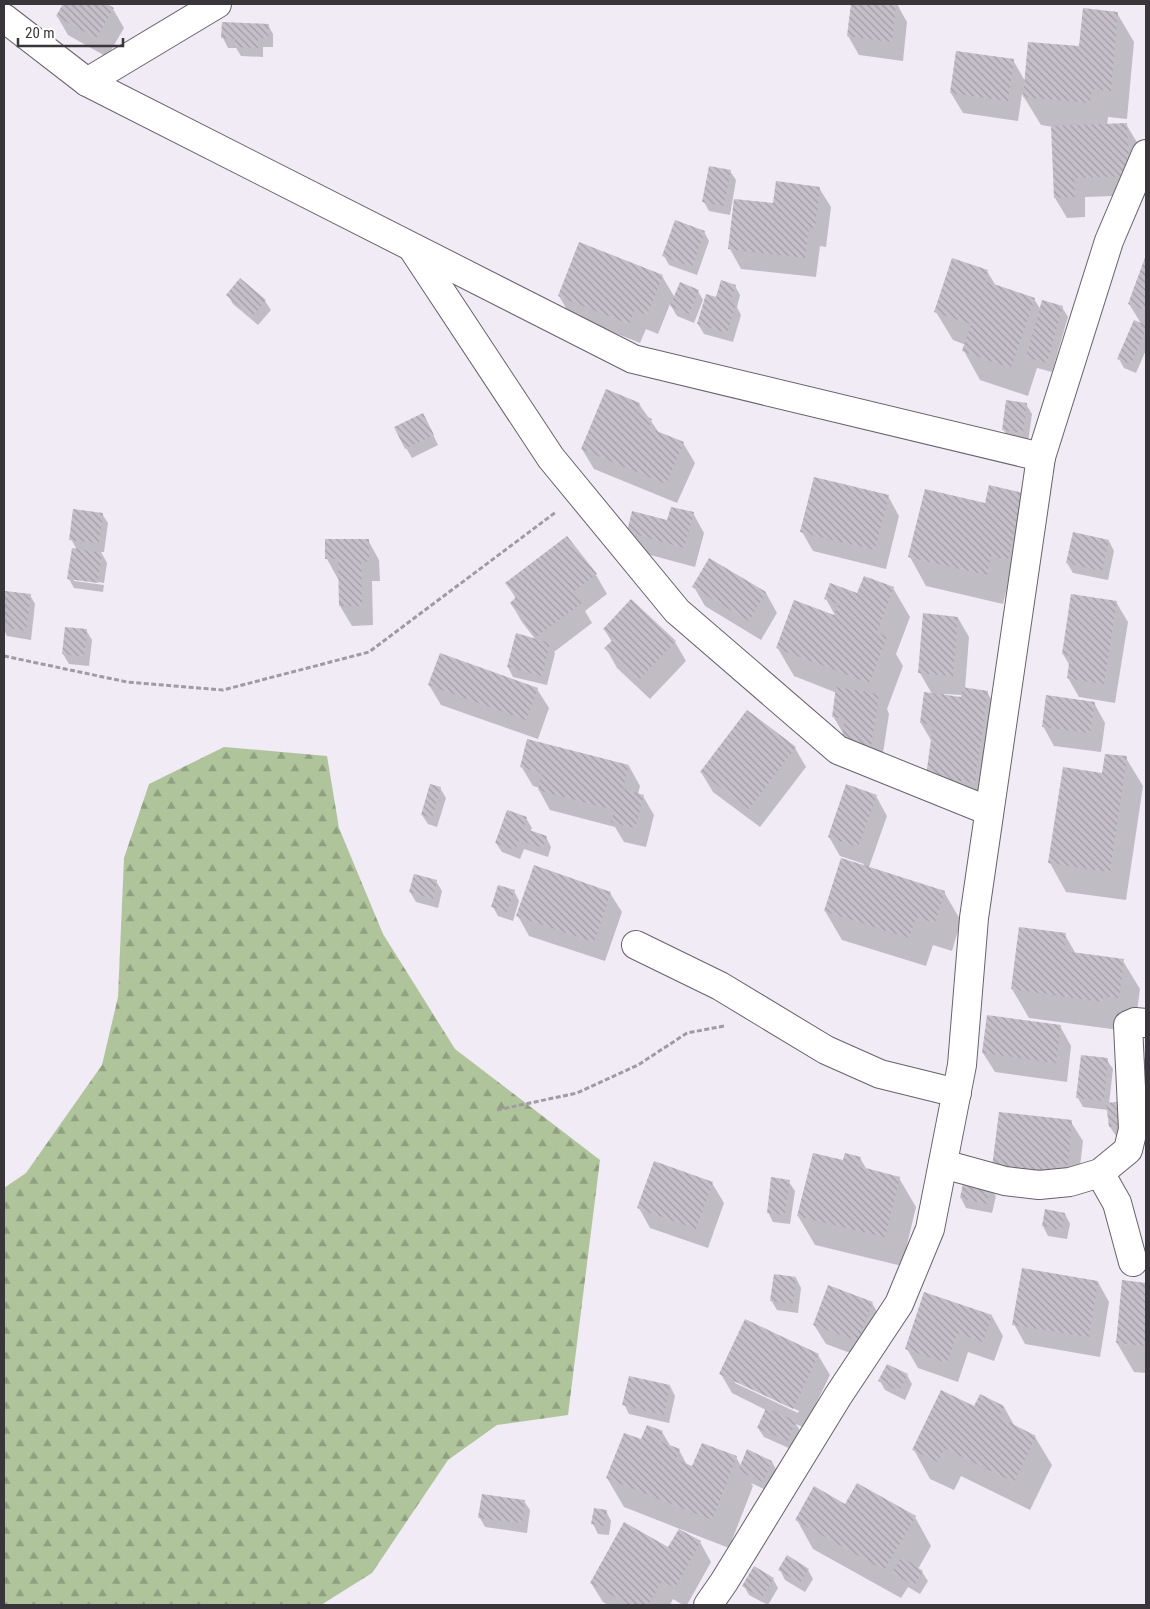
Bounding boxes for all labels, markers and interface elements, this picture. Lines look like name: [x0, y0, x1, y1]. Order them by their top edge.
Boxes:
scale bar: [18, 15, 122, 47]
text: 20 m: [25, 24, 55, 42]

